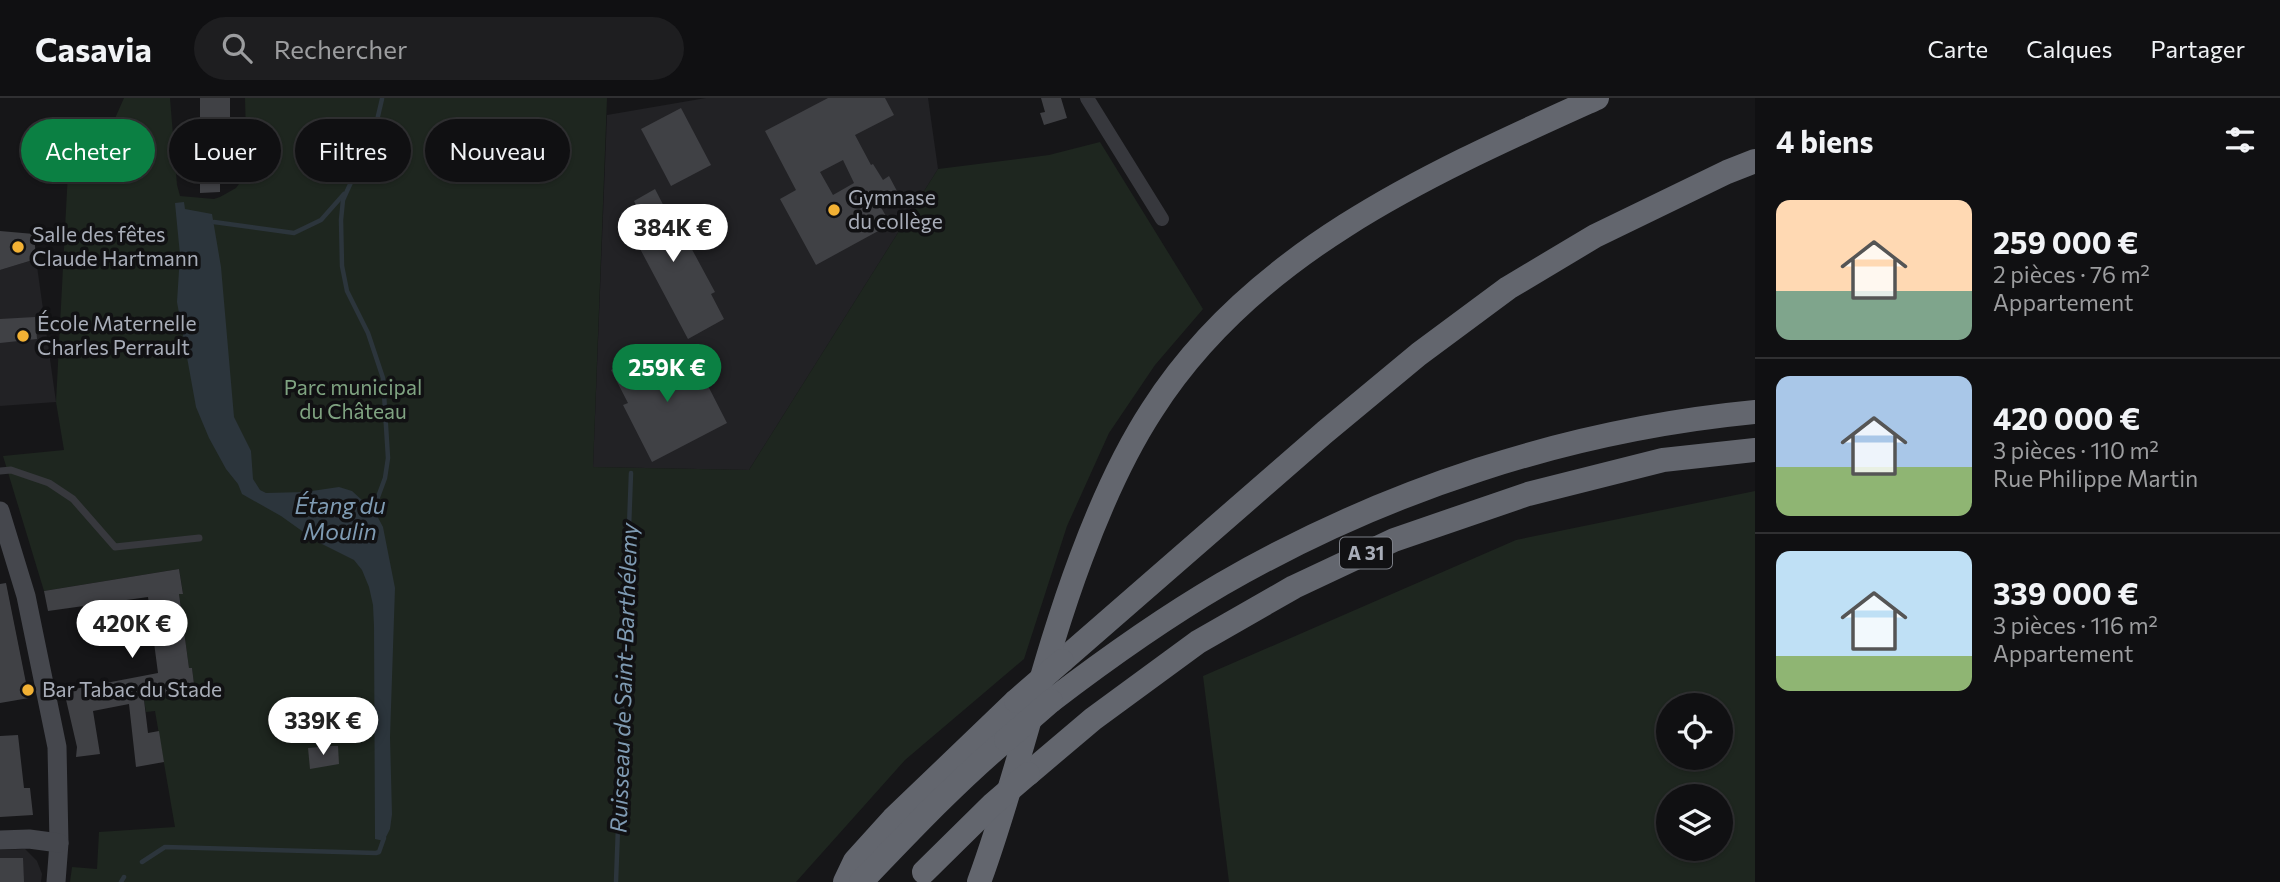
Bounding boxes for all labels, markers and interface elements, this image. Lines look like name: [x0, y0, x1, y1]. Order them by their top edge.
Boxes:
search box: [194, 17, 684, 80]
text: Casavia: [35, 28, 152, 69]
icon: search: [218, 29, 256, 67]
text: Rechercher: [274, 33, 407, 64]
text: Carte: [1927, 34, 1988, 63]
text: Calques: [2026, 34, 2112, 63]
text: Partager: [2150, 34, 2245, 63]
chip: Acheter: [21, 119, 155, 182]
chip: Louer: [169, 119, 281, 182]
chip: Filtres: [295, 119, 411, 182]
chip: Nouveau: [425, 119, 570, 182]
icon: filters: [2221, 121, 2259, 159]
text: 4 biens: [1776, 122, 1873, 159]
place label: Gymnase du collège: [848, 184, 943, 233]
marker: Gymnase du collège: [826, 202, 842, 218]
pin: 384K €: [616, 204, 730, 264]
text: 384K €: [634, 213, 712, 241]
place label: Salle des fêtes Claude Hartmann: [32, 221, 199, 270]
text: 259 000 €: [1993, 223, 2138, 260]
icon: home: [1832, 228, 1916, 312]
marker: Salle des fêtes Claude Hartmann: [10, 239, 26, 255]
text: 2 pièces · 76 m²: [1993, 260, 2150, 288]
text: Appartement: [1993, 288, 2134, 316]
place label: École Maternelle Charles Perrault: [37, 310, 197, 359]
marker: École Maternelle Charles Perrault: [15, 328, 31, 344]
pin: 259K €: [610, 344, 724, 404]
text: 259K €: [628, 353, 706, 381]
park label: Parc municipal du Château: [284, 374, 422, 423]
text: 420 000 €: [1993, 399, 2140, 436]
icon: home: [1832, 404, 1916, 488]
text: 3 pièces · 110 m²: [1993, 436, 2159, 464]
text: Rue Philippe Martin: [1993, 464, 2198, 492]
water label: Étang du Moulin: [294, 491, 386, 545]
water label: Ruisseau de Saint-Barthélemy: [604, 521, 642, 833]
road number: A 31: [1340, 538, 1392, 568]
text: 339 000 €: [1993, 574, 2139, 611]
icon: home: [1832, 579, 1916, 663]
pin: 420K €: [75, 601, 189, 660]
text: 420K €: [93, 609, 171, 637]
text: 3 pièces · 116 m²: [1993, 611, 2158, 639]
text: Appartement: [1993, 639, 2134, 667]
place label: Bar Tabac du Stade: [42, 676, 222, 701]
marker: Bar Tabac du Stade: [20, 682, 36, 698]
map controls: [1656, 693, 1733, 861]
button: locate: [1656, 693, 1733, 770]
pin: 339K €: [266, 698, 380, 757]
text: 339K €: [284, 706, 362, 734]
button: layers: [1656, 784, 1733, 861]

